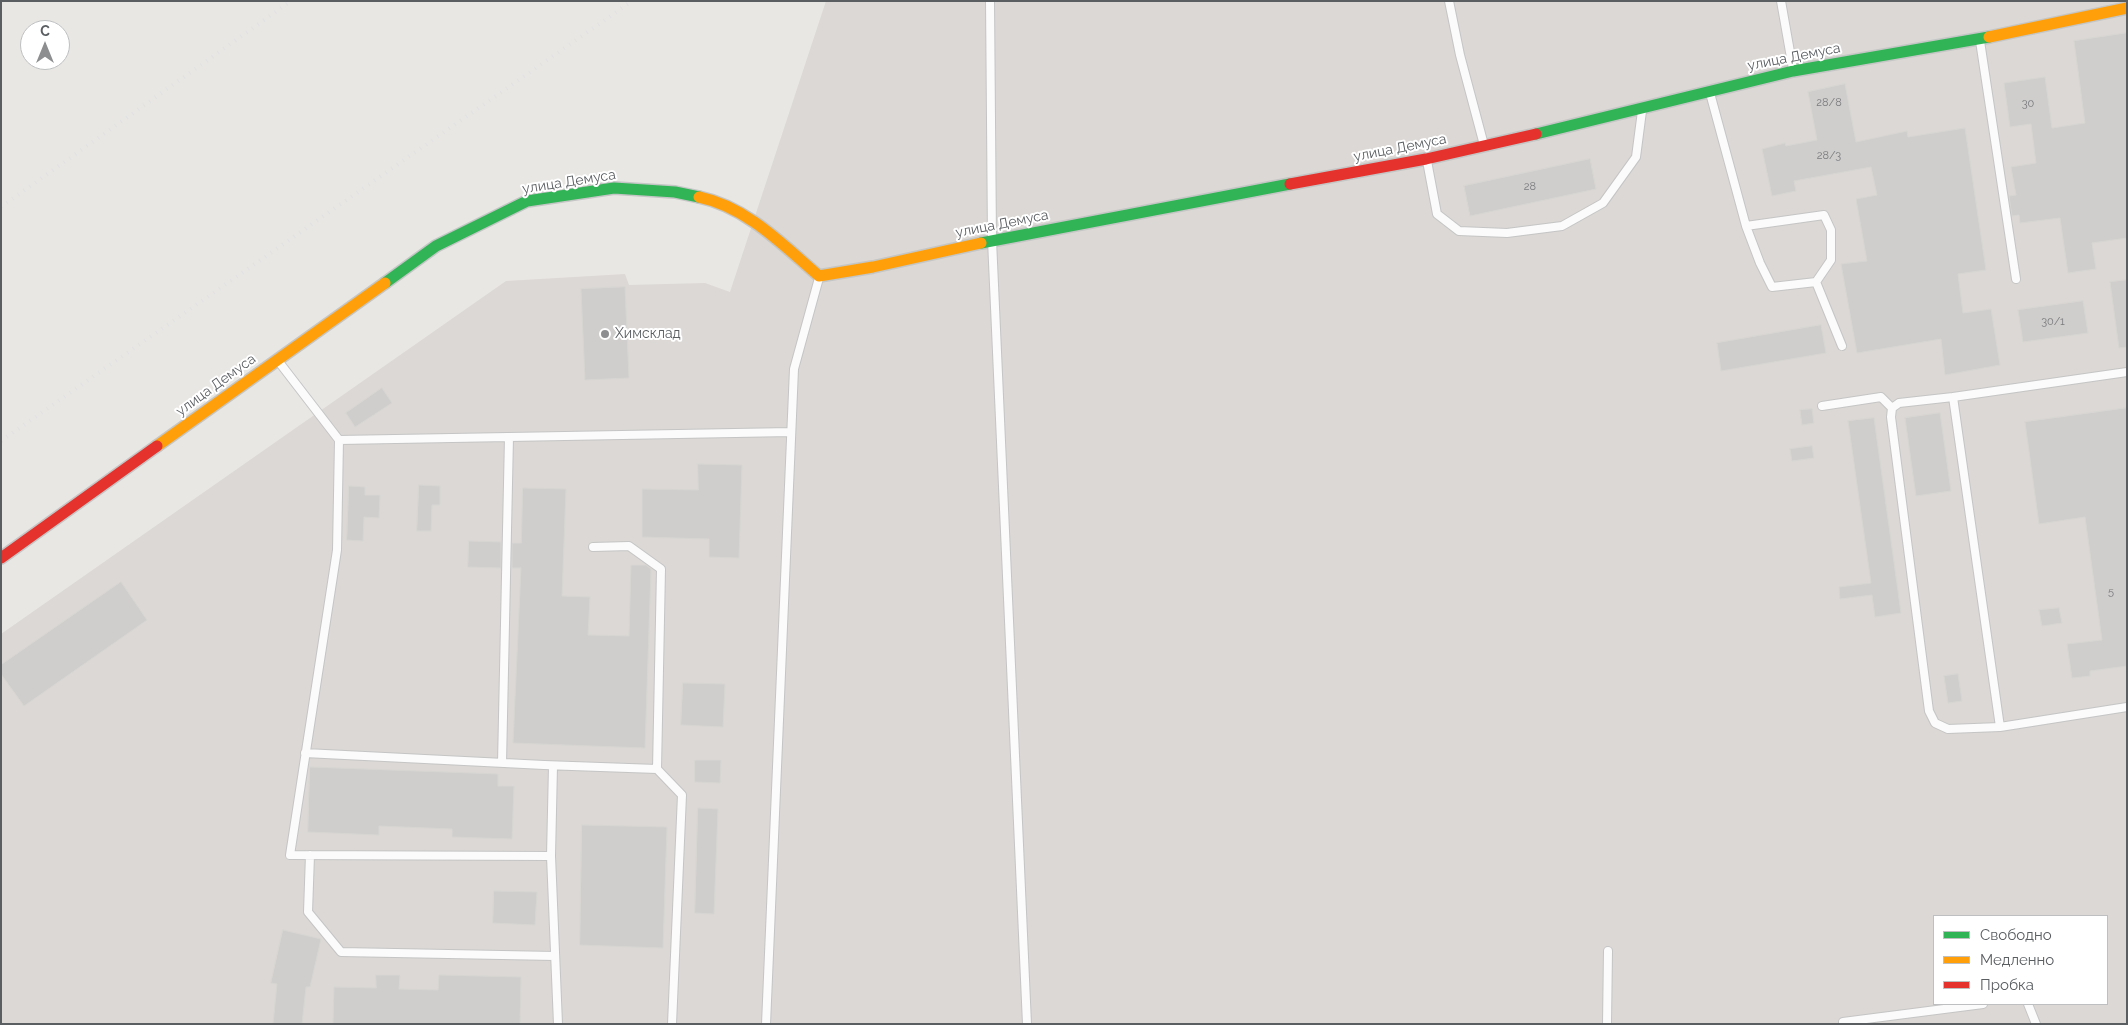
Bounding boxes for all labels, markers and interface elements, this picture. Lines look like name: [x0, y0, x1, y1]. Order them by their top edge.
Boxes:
north arrow: [20, 20, 70, 70]
text: С: [40, 23, 50, 39]
street label: улица Демуса: [1746, 40, 1842, 74]
house number: 28/8: [1816, 96, 1842, 110]
house number: 30: [2022, 97, 2034, 111]
street label: улица Демуса: [1352, 131, 1448, 165]
house number: 28/3: [1817, 149, 1841, 163]
street label: улица Демуса: [521, 166, 617, 198]
house number: 28: [1524, 180, 1536, 194]
street label: улица Демуса: [954, 207, 1050, 241]
house number: 30/1: [2041, 315, 2065, 329]
place label: Химсклад: [615, 326, 681, 342]
marker: Химсклад: [599, 328, 611, 340]
street label: улица Демуса: [173, 350, 259, 420]
house number: 5: [2108, 585, 2114, 599]
legend: [1933, 915, 2108, 1005]
text: Свободно: [1980, 926, 2052, 944]
text: Медленно: [1980, 951, 2054, 969]
text: Пробка: [1980, 976, 2034, 994]

